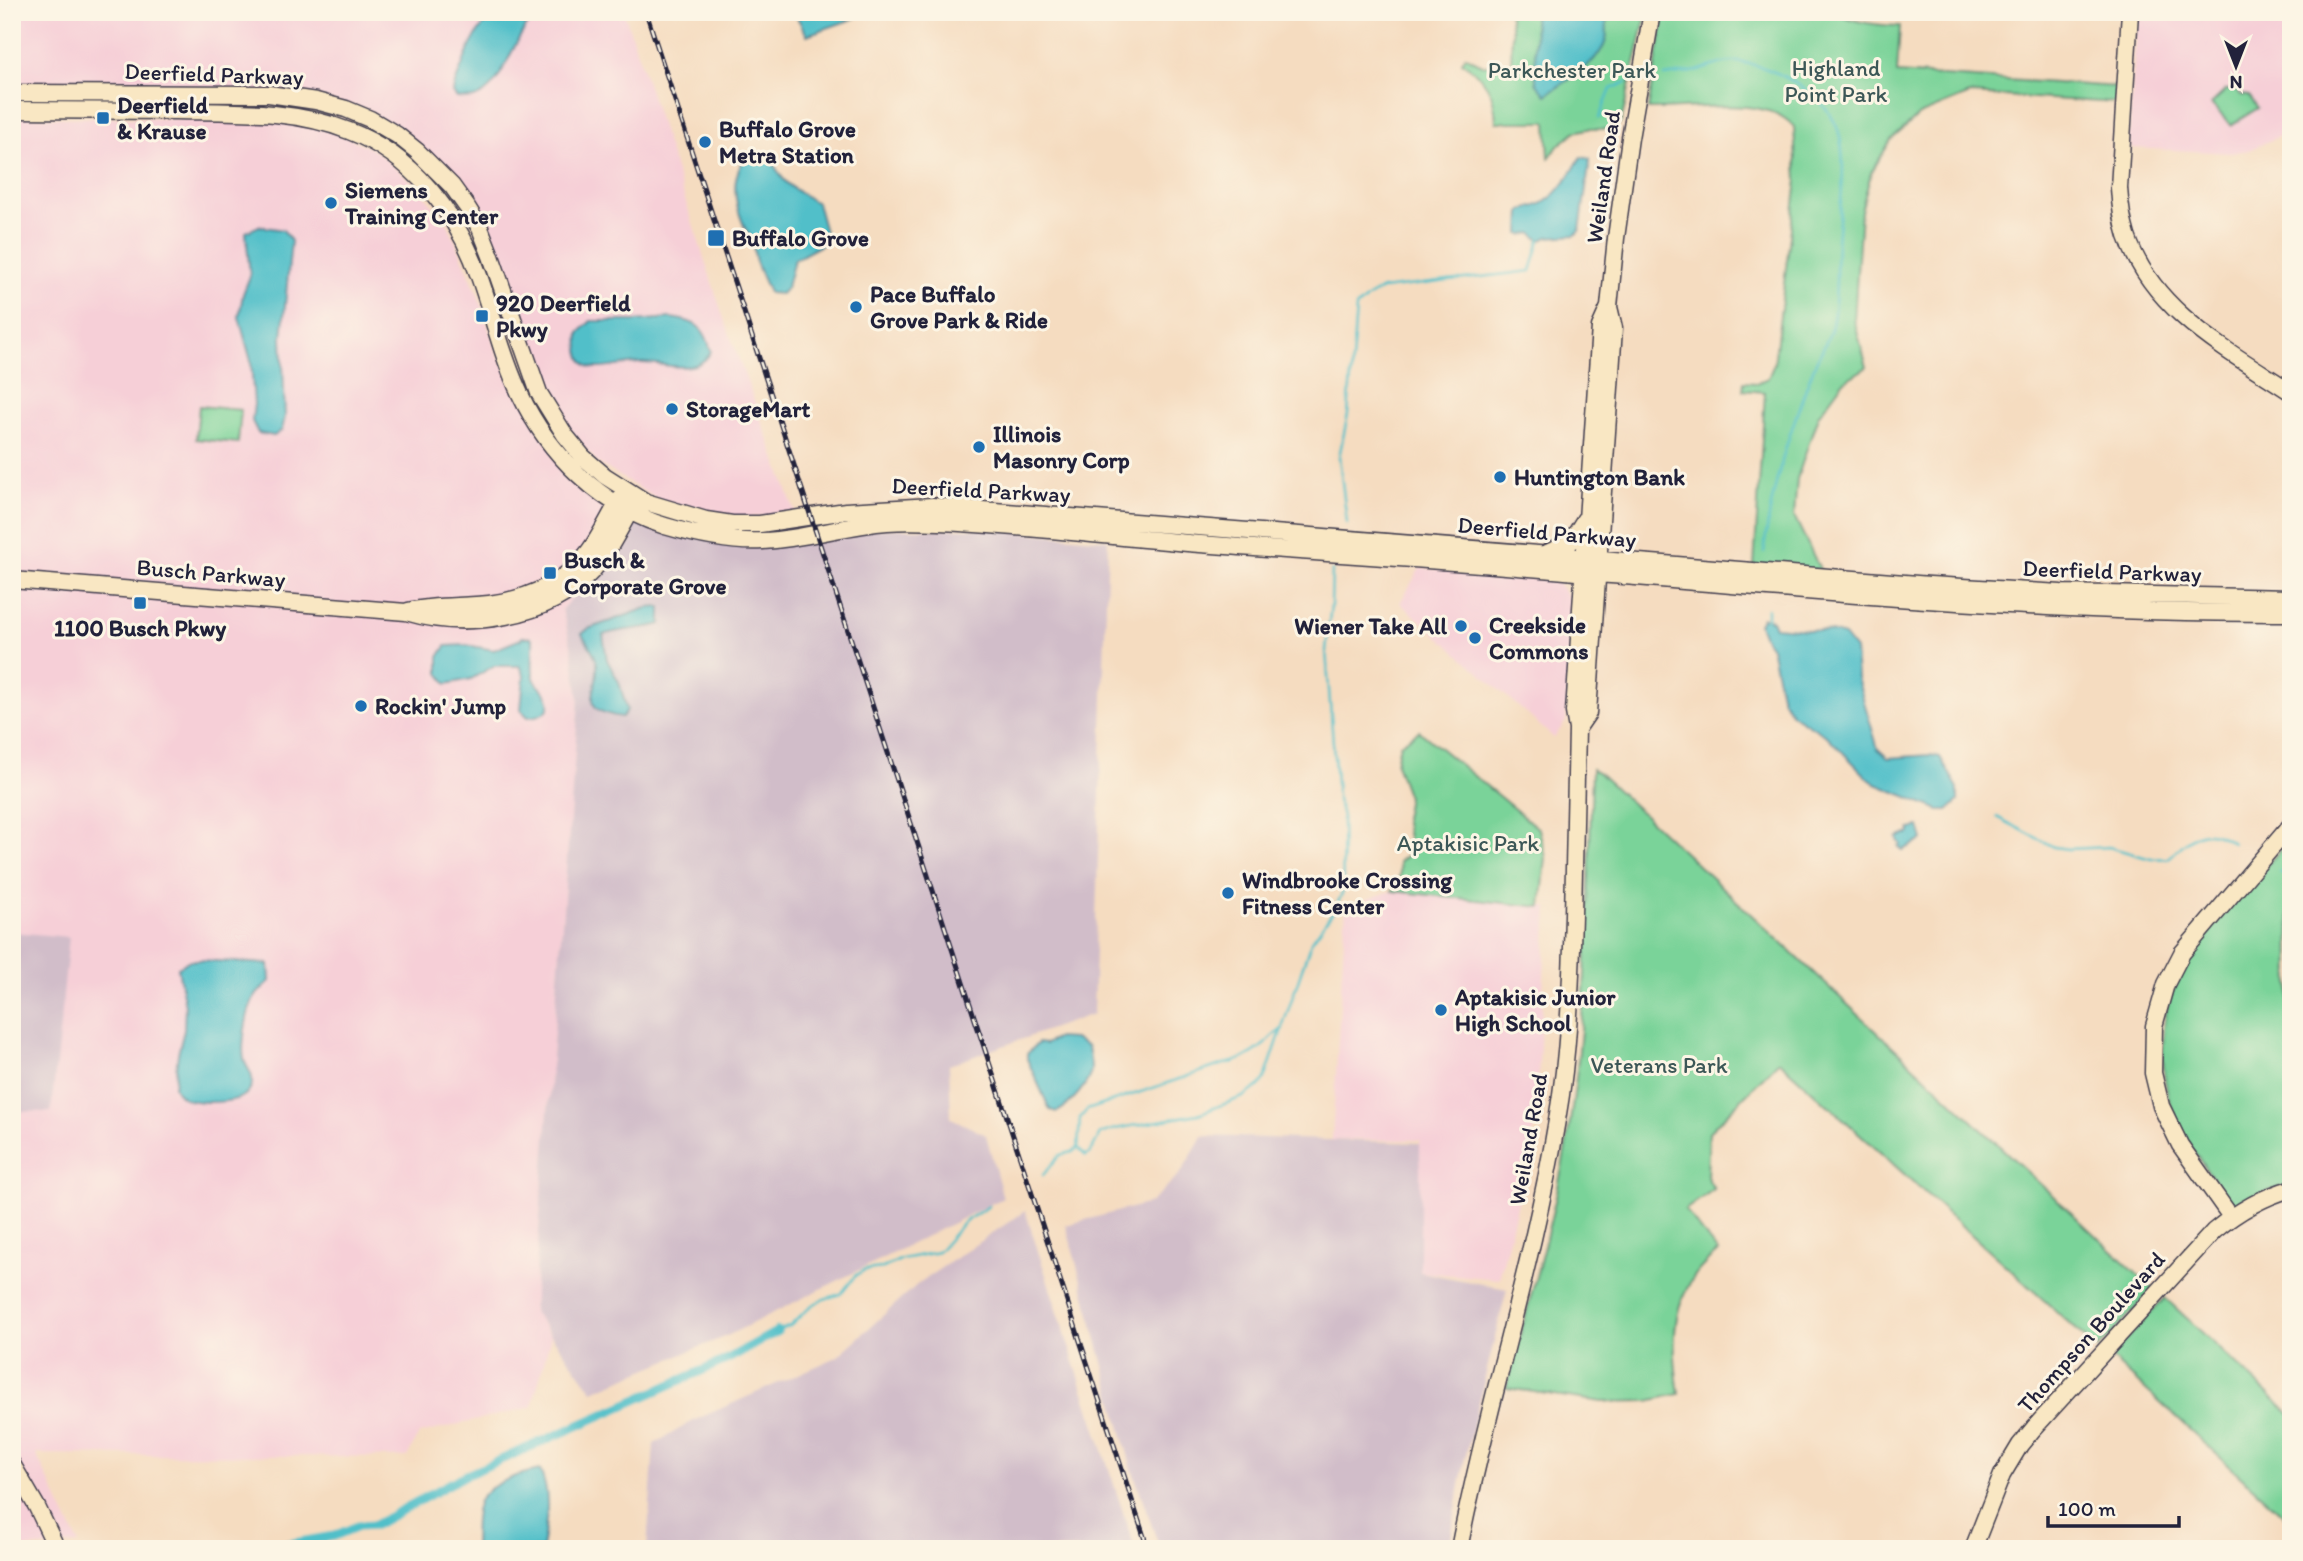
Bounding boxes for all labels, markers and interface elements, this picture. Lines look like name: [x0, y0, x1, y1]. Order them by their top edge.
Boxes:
north arrow: [2202, 32, 2272, 102]
park label: Highland Point Park: [1785, 54, 1888, 108]
park label: Parkchester Park: [1488, 56, 1656, 84]
street label: Deerfield Parkway: [124, 57, 304, 91]
text: N: [2230, 71, 2242, 94]
place label: Deerfield & Krause: [117, 91, 208, 145]
street label: Weiland Road: [1580, 109, 1626, 245]
marker: Deerfield & Krause: [95, 110, 111, 126]
place label: Buffalo Grove Metra Station: [719, 115, 856, 169]
marker: Buffalo Grove Metra Station: [697, 134, 713, 150]
place label: Siemens Training Center: [344, 176, 499, 230]
marker: Siemens Training Center: [323, 195, 339, 211]
place label: Buffalo Grove: [732, 224, 869, 252]
marker: Buffalo Grove: [706, 228, 726, 248]
place label: Pace Buffalo Grove Park & Ride: [870, 280, 1048, 334]
place label: 920 Deerfield Pkwy: [496, 289, 631, 343]
marker: Pace Buffalo Grove Park & Ride: [848, 299, 864, 315]
marker: 920 Deerfield Pkwy: [474, 308, 490, 324]
place label: StorageMart: [686, 395, 810, 423]
marker: StorageMart: [664, 401, 680, 417]
place label: Illinois Masonry Corp: [993, 420, 1130, 474]
marker: Illinois Masonry Corp: [971, 439, 987, 455]
place label: Huntington Bank: [1514, 463, 1685, 491]
marker: Huntington Bank: [1492, 469, 1508, 485]
street label: Deerfield Parkway: [891, 471, 1071, 509]
street label: Deerfield Parkway: [1457, 510, 1638, 554]
place label: Busch & Corporate Grove: [564, 546, 727, 600]
street label: Busch Parkway: [135, 553, 287, 593]
street label: Deerfield Parkway: [2022, 554, 2202, 588]
marker: Busch & Corporate Grove: [542, 565, 558, 581]
marker: 1100 Busch Pkwy: [132, 595, 148, 611]
place label: Creekside Commons: [1489, 611, 1588, 665]
place label: Wiener Take All: [1294, 612, 1447, 640]
place label: 1100 Busch Pkwy: [54, 614, 226, 642]
marker: Wiener Take All: [1453, 618, 1469, 634]
marker: Creekside Commons: [1467, 630, 1483, 646]
place label: Rockin' Jump: [375, 692, 506, 720]
marker: Rockin' Jump: [353, 698, 369, 714]
park label: Aptakisic Park: [1397, 829, 1539, 857]
place label: Windbrooke Crossing Fitness Center: [1242, 866, 1453, 920]
marker: Windbrooke Crossing Fitness Center: [1220, 885, 1236, 901]
place label: Aptakisic Junior High School: [1454, 983, 1616, 1037]
marker: Aptakisic Junior High School: [1433, 1002, 1449, 1018]
park label: Veterans Park: [1590, 1051, 1728, 1079]
street label: Weiland Road: [1503, 1070, 1553, 1207]
street label: Thompson Boulevard: [2011, 1245, 2171, 1418]
scale bar: [2048, 1484, 2179, 1528]
text: 100 m: [2058, 1496, 2116, 1521]

